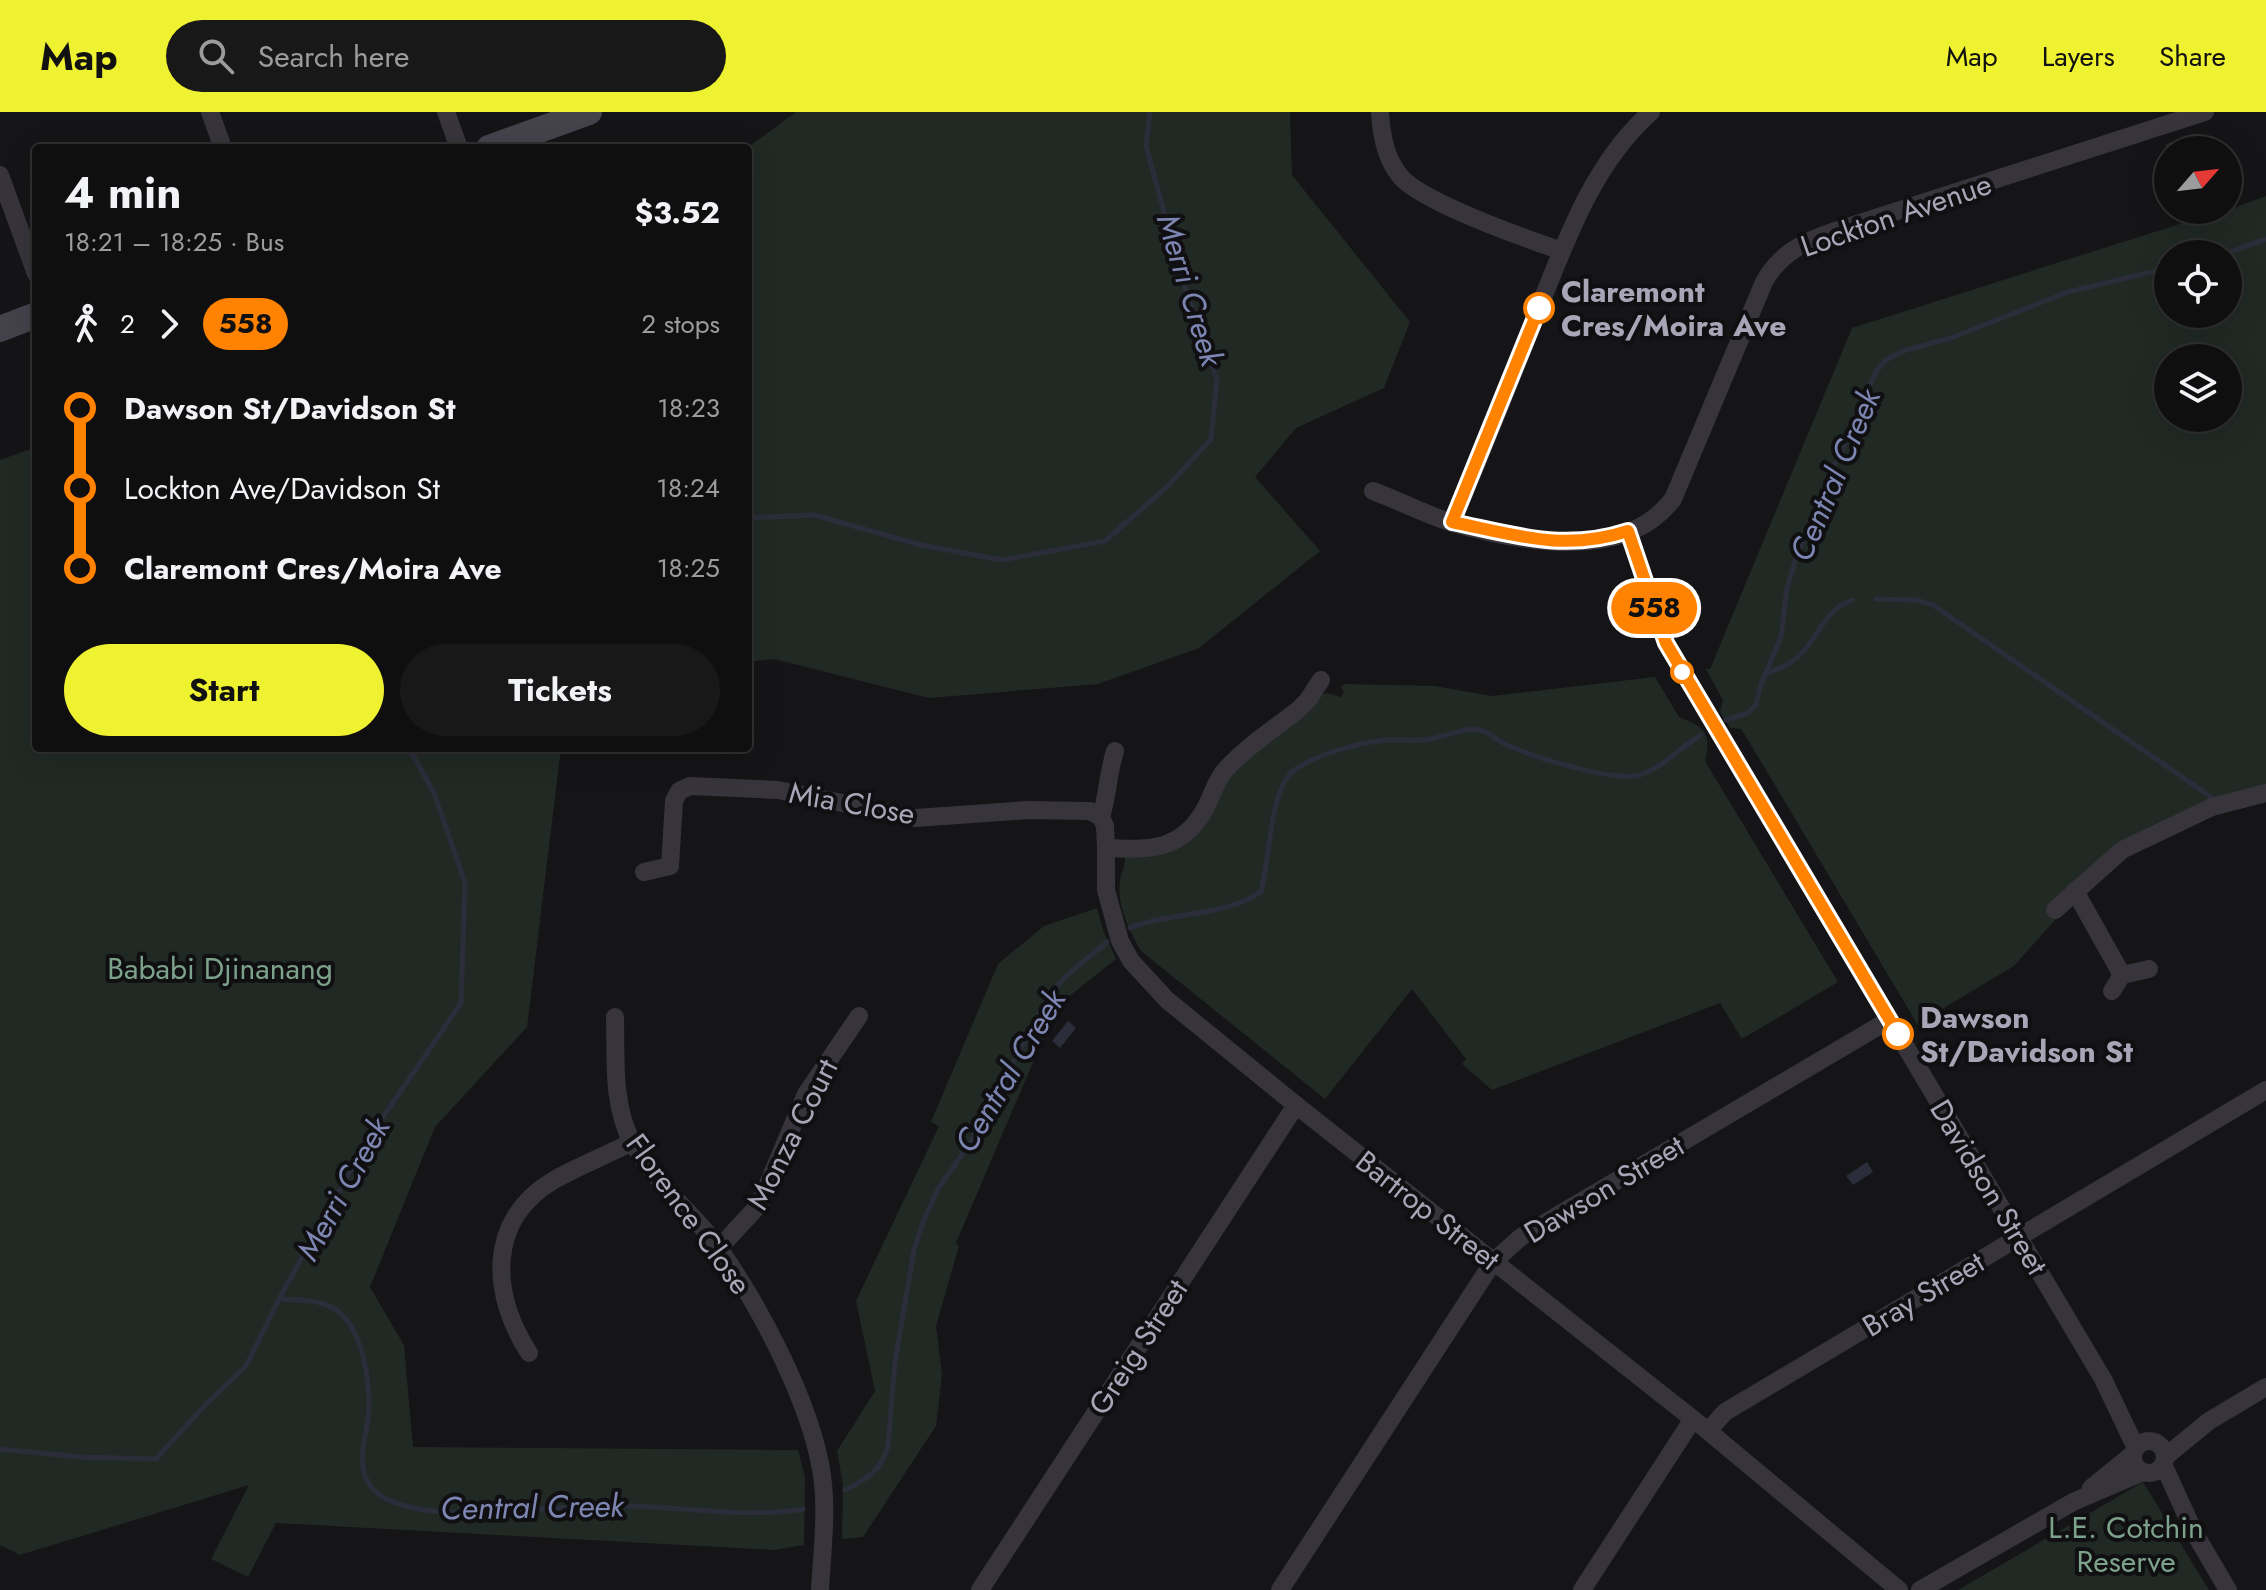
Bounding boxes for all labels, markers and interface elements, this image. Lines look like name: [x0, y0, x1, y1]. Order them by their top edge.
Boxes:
search box: [166, 20, 726, 92]
text: Map: [40, 29, 118, 84]
icon: search: [194, 34, 238, 78]
text: Search here: [258, 35, 410, 78]
text: Map: [1946, 36, 1998, 77]
text: Layers: [2042, 36, 2115, 77]
text: Share: [2159, 36, 2226, 77]
north arrow: [2154, 136, 2242, 224]
map controls: [2154, 136, 2242, 432]
text: 4 min: [64, 161, 181, 225]
street label: Lockton Avenue: [1795, 162, 1997, 268]
text: $3.52: [634, 191, 720, 234]
water label: Merri Creek: [1145, 208, 1235, 373]
text: 18:21 – 18:25 · Bus: [64, 223, 284, 261]
button: locate: [2154, 240, 2242, 328]
place label: Claremont Cres/Moira Ave: [1561, 270, 1786, 347]
marker: Claremont Cres/Moira Ave: [1524, 293, 1554, 323]
icon: walk: [64, 302, 108, 346]
icon: forward: [147, 302, 191, 346]
text: 558: [219, 303, 272, 344]
text: 2: [120, 305, 135, 343]
text: 2 stops: [641, 305, 720, 343]
button: layers: [2154, 344, 2242, 432]
water label: Central Creek: [1778, 380, 1892, 568]
text: Dawson St/Davidson St: [124, 387, 456, 430]
text: 18:23: [657, 389, 720, 427]
text: Lockton Ave/Davidson St: [124, 467, 440, 510]
text: 18:24: [656, 469, 720, 507]
text: Claremont Cres/Moira Ave: [124, 547, 502, 590]
text: 18:25: [657, 549, 720, 587]
line badge: 558: [1608, 582, 1700, 634]
text: 558: [1627, 587, 1681, 628]
button: Start: [64, 644, 384, 736]
button: Tickets: [400, 644, 720, 736]
unlabelled marker: [1671, 661, 1693, 683]
street label: Mia Close: [786, 771, 918, 835]
park label: Bababi Djinanang: [107, 947, 333, 990]
water label: Central Creek: [943, 979, 1078, 1161]
place label: Dawson St/Davidson St: [1920, 996, 2134, 1073]
marker: Dawson St/Davidson St: [1883, 1019, 1913, 1049]
street label: Monza Court: [736, 1051, 849, 1217]
street label: Davidson Street: [1920, 1091, 2059, 1283]
water label: Merri Creek: [285, 1108, 402, 1269]
street label: Dawson Street: [1516, 1124, 1693, 1254]
street label: Florence Close: [616, 1125, 762, 1303]
street label: Bartrop Street: [1347, 1140, 1510, 1281]
street label: Bray Street: [1854, 1240, 1993, 1347]
street label: Greig Street: [1078, 1270, 1198, 1423]
water label: Central Creek: [440, 1482, 625, 1532]
park label: L.E. Cotchin Reserve: [2048, 1506, 2204, 1583]

